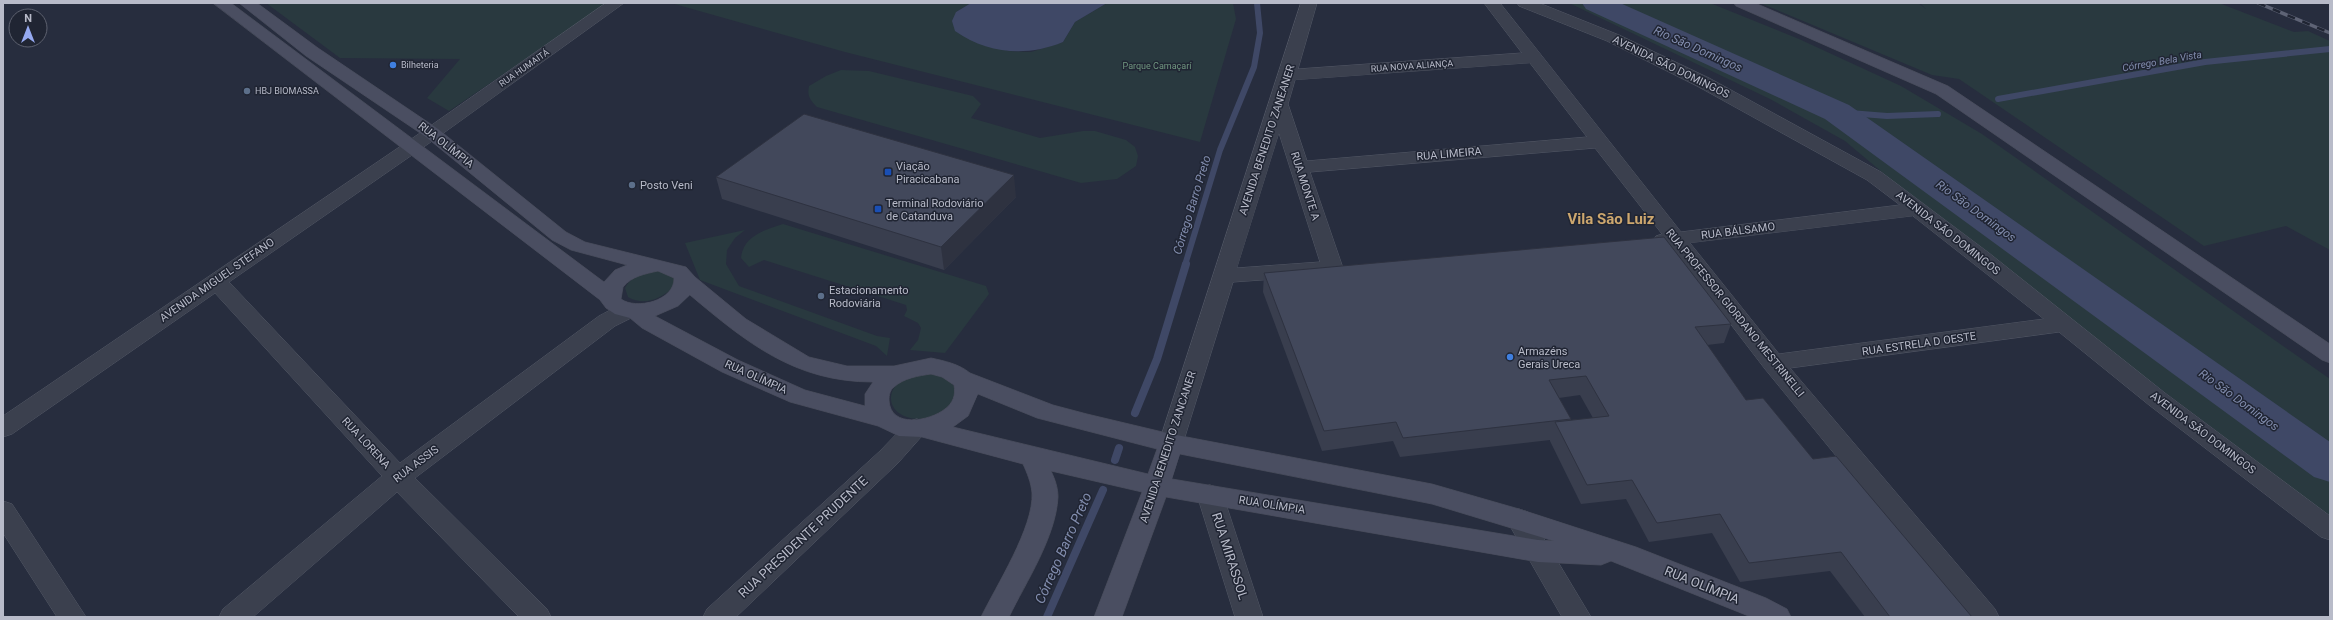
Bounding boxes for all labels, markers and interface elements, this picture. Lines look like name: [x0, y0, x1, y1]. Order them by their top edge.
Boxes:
north arrow: [8, 8, 48, 48]
text: N: [24, 12, 32, 25]
water label: Rio São Domingos: [1652, 23, 1744, 75]
street label: AVENIDA SÃO DOMINGOS: [1610, 33, 1732, 101]
street label: RUA HUMAITÁ: [497, 46, 551, 89]
water label: Córrego Bela Vista: [2122, 49, 2202, 73]
street label: RUA NOVA ALIANÇA: [1370, 58, 1454, 74]
marker: Bilheteria: [388, 60, 398, 70]
place label: Bilheteria: [401, 60, 439, 70]
park label: Parque Camaçarí: [1123, 61, 1192, 71]
street label: AVENIDA BENEDITO ZANEANER: [1236, 63, 1298, 217]
marker: HBJ BIOMASSA: [242, 86, 252, 96]
place label: HBJ BIOMASSA: [255, 86, 319, 96]
street label: RUA OLÍMPIA: [416, 119, 477, 171]
street label: RUA LIMEIRA: [1416, 145, 1483, 163]
street label: RUA MONTE A: [1288, 150, 1322, 223]
water label: Córrego Barro Preto: [1170, 153, 1214, 256]
place label: Viação Piracicabana: [896, 160, 960, 186]
marker: Viação Piracicabana: [883, 167, 893, 177]
water label: Rio São Domingos: [1933, 177, 2019, 245]
place label: Posto Veni: [640, 179, 693, 192]
marker: Posto Veni: [627, 180, 637, 190]
street label: AVENIDA SÃO DOMINGOS: [1893, 188, 2003, 278]
place label: Terminal Rodoviário de Catanduva: [886, 197, 984, 223]
marker: Terminal Rodoviário de Catanduva: [873, 204, 883, 214]
district label: Vila São Luiz: [1568, 210, 1655, 228]
street label: RUA BÁLSAMO: [1700, 220, 1776, 242]
street label: RUA PROFESSOR GIORDANO MESTRINELLI: [1663, 226, 1807, 400]
street label: AVENIDA MIGUEL STEFANO: [157, 235, 277, 325]
place label: Estacionamento Rodoviária: [829, 284, 909, 310]
marker: Estacionamento Rodoviária: [816, 291, 826, 301]
street label: RUA ESTRELA D OESTE: [1861, 330, 1977, 358]
place label: Armazéns Gerais Ureca: [1518, 345, 1580, 371]
marker: Armazéns Gerais Ureca: [1505, 352, 1515, 362]
street label: RUA OLÍMPIA: [723, 357, 790, 397]
water label: Rio São Domingos: [2196, 366, 2282, 434]
street label: AVENIDA BENEDITO ZANCANER: [1137, 369, 1199, 524]
street label: AVENIDA SÃO DOMINGOS: [2148, 389, 2259, 477]
street label: RUA LORENA: [339, 415, 393, 472]
street label: RUA ASSIS: [391, 442, 442, 485]
street label: RUA PRESIDENTE PRUDENTE: [735, 473, 871, 601]
water label: Córrego Barro Preto: [1031, 490, 1095, 606]
street label: RUA OLÍMPIA: [1238, 493, 1307, 517]
street label: RUA MIRASSOL: [1209, 511, 1251, 601]
street label: RUA OLÍMPIA: [1662, 563, 1742, 607]

